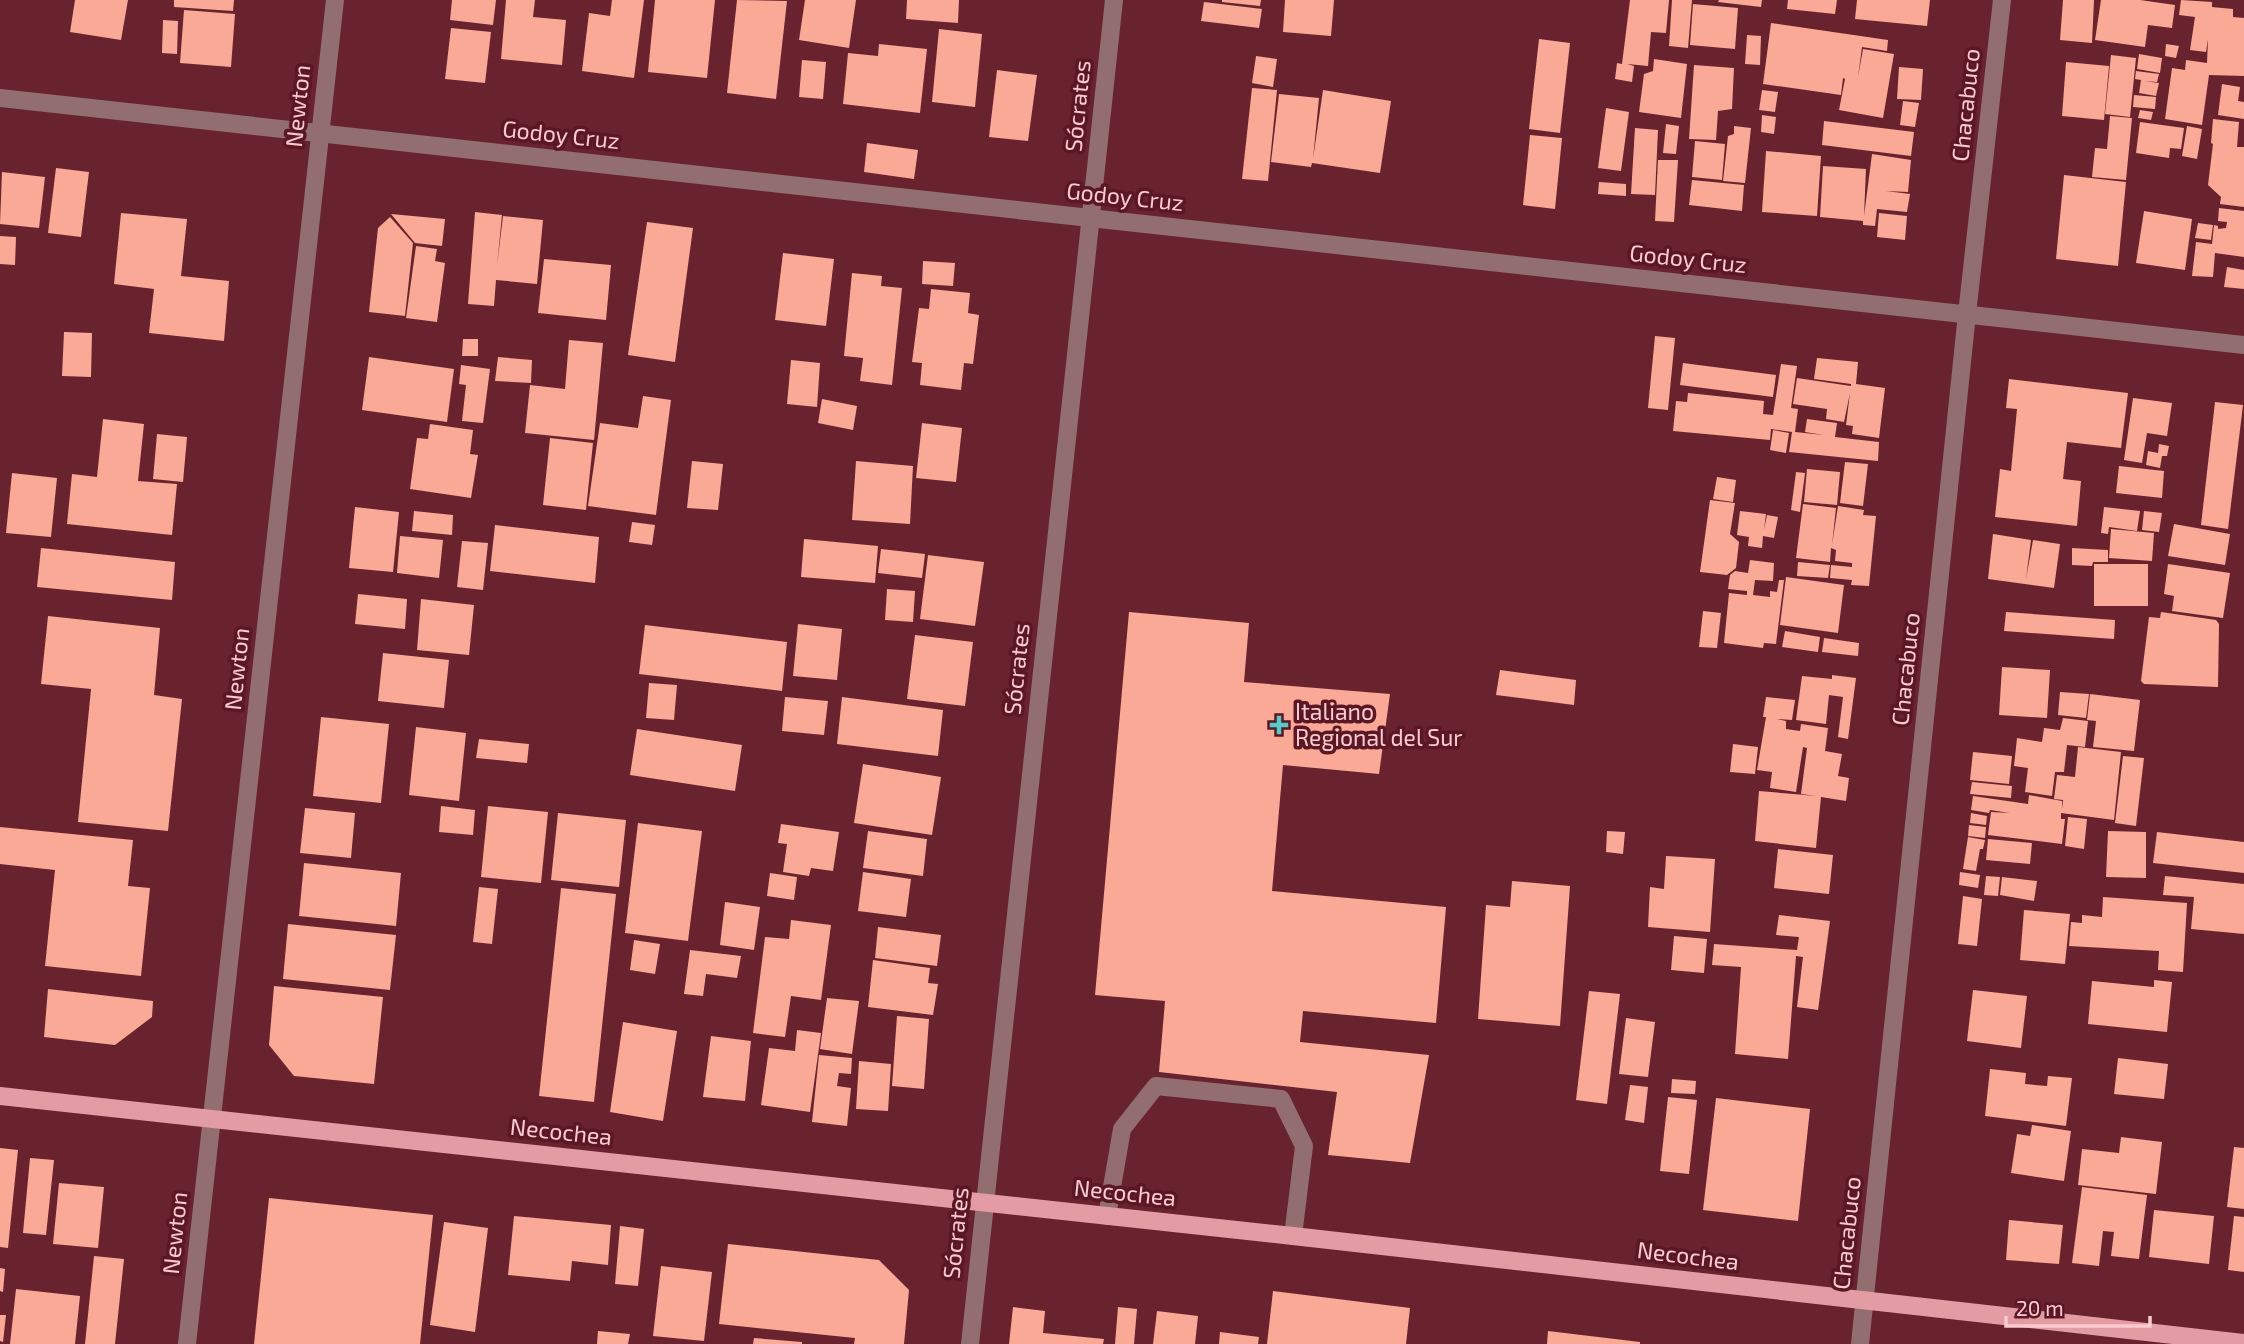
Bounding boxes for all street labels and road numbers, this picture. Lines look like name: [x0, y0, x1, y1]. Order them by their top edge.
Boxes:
street label: Chacabuco: [1945, 47, 1985, 163]
street label: Sócrates: [1058, 59, 1096, 153]
street label: Newton: [279, 63, 315, 148]
street label: Godoy Cruz: [501, 114, 621, 154]
street label: Godoy Cruz: [1065, 176, 1185, 216]
street label: Godoy Cruz: [1628, 238, 1748, 278]
street label: Chacabuco: [1885, 611, 1925, 727]
street label: Sócrates: [997, 622, 1035, 716]
street label: Newton: [218, 626, 254, 711]
street label: Necochea: [509, 1112, 613, 1150]
street label: Necochea: [1073, 1173, 1177, 1211]
street label: Chacabuco: [1826, 1175, 1866, 1291]
street label: Sócrates: [936, 1186, 974, 1280]
street label: Newton: [156, 1190, 192, 1275]
street label: Necochea: [1636, 1235, 1741, 1275]

